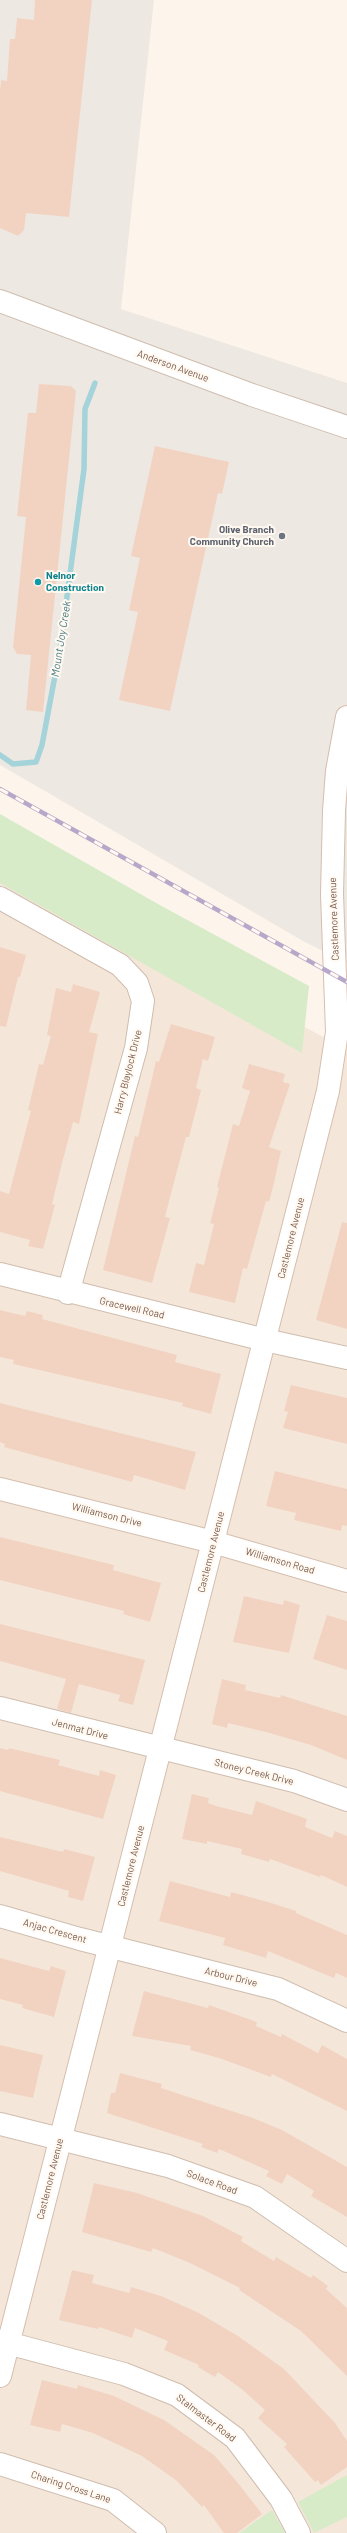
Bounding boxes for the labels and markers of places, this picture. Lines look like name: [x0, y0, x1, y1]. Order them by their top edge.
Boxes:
place label: Olive Branch Community Church: [190, 524, 274, 548]
marker: Olive Branch Community Church: [277, 531, 287, 541]
place label: Nelnor Construction: [46, 570, 104, 594]
marker: Nelnor Construction: [33, 577, 43, 587]

